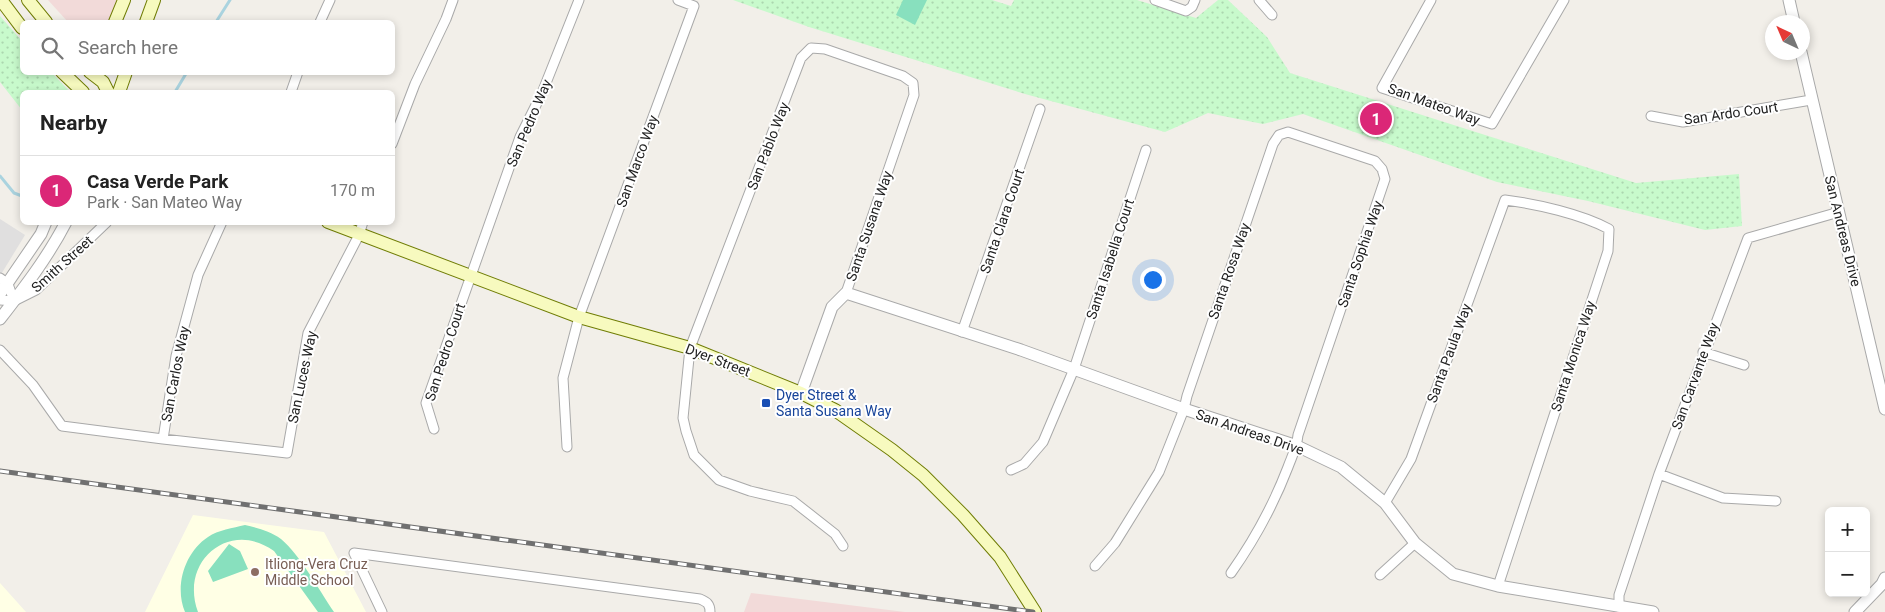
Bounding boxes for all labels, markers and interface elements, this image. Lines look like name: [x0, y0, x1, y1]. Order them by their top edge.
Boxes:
north arrow: [1765, 15, 1810, 60]
search box: [20, 20, 395, 75]
icon: search: [38, 34, 66, 62]
text: Search here: [78, 36, 178, 59]
street label: San Pedro Way: [503, 76, 555, 169]
street label: San Mateo Way: [1386, 80, 1483, 128]
street label: San Ardo Court: [1683, 98, 1779, 128]
street label: San Pablo Way: [744, 100, 792, 192]
pin: 1: [1360, 100, 1392, 138]
text: Nearby: [40, 111, 107, 135]
street label: San Marco Way: [613, 112, 661, 209]
street label: Santa Clara Court: [977, 166, 1028, 275]
street label: Santa Susana Way: [843, 169, 895, 283]
text: Casa Verde Park: [87, 170, 228, 193]
street label: San Andreas Drive: [1821, 174, 1865, 288]
text: 1: [51, 181, 61, 200]
text: 170 m: [330, 181, 375, 200]
text: Park · San Mateo Way: [87, 193, 242, 212]
street label: Santa Isabella Court: [1083, 196, 1137, 321]
street label: Santa Sophia Way: [1334, 198, 1386, 310]
street label: Santa Rosa Way: [1205, 220, 1253, 321]
street label: Smith Street: [28, 232, 96, 296]
your location: [1140, 267, 1166, 293]
street label: Santa Monica Way: [1548, 298, 1599, 413]
street label: San Pedro Court: [422, 301, 468, 403]
street label: Santa Paula Way: [1424, 301, 1474, 405]
street label: San Carvante Way: [1668, 320, 1722, 432]
street label: San Carlos Way: [158, 324, 192, 423]
street label: San Luces Way: [284, 329, 320, 425]
street label: Dyer Street: [683, 340, 753, 380]
place label: Dyer Street & Santa Susana Way: [776, 387, 892, 419]
marker: Dyer Street & Santa Susana Way: [760, 397, 772, 409]
street label: San Andreas Drive: [1194, 406, 1306, 458]
map controls: [1825, 507, 1870, 597]
button: +: [1825, 507, 1870, 552]
button: −: [1825, 552, 1870, 597]
place label: Itliong-Vera Cruz Middle School: [265, 556, 368, 588]
marker: Itliong-Vera Cruz Middle School: [249, 566, 261, 578]

